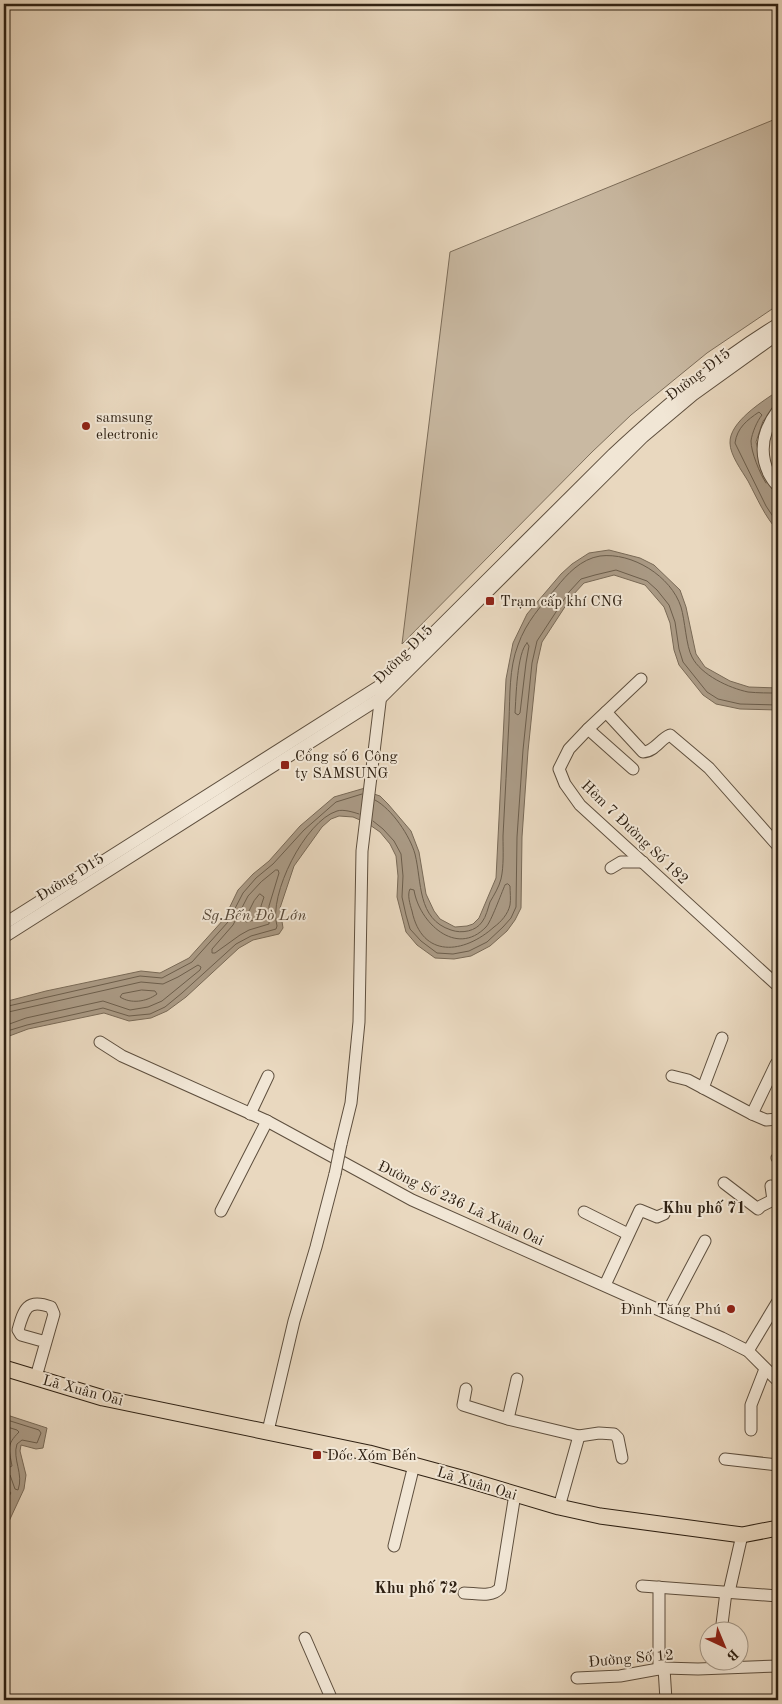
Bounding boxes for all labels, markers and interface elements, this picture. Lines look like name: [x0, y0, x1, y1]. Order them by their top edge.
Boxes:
street label: Đường D15: [664, 346, 734, 404]
place label: samsung electronic: [96, 411, 158, 443]
marker: samsung electronic: [80, 420, 92, 432]
place label: Trạm cấp khí CNG: [500, 594, 623, 610]
marker: Trạm cấp khí CNG: [484, 595, 496, 607]
street label: Đường D15: [372, 623, 436, 687]
place label: Cổng số 6 Công ty SAMSUNG: [295, 748, 398, 782]
marker: Cổng số 6 Công ty SAMSUNG: [279, 759, 291, 771]
street label: Hẻm 7 Đường Số 182: [578, 778, 691, 888]
street label: Đường D15: [34, 852, 107, 905]
water label: Sg.Bến Đò Lớn: [202, 908, 306, 924]
street label: Đường Số 236 Lã Xuân Oai: [375, 1158, 546, 1249]
district label: Khu phố 71: [662, 1199, 746, 1217]
place label: Đình Tăng Phú: [621, 1303, 721, 1318]
marker: Đình Tăng Phú: [725, 1303, 737, 1315]
street label: Lã Xuân Oai: [41, 1374, 124, 1409]
place label: Dốc Xóm Bến: [327, 1448, 417, 1464]
marker: Dốc Xóm Bến: [311, 1449, 323, 1461]
street label: Lã Xuân Oai: [435, 1465, 518, 1504]
district label: Khu phố 72: [374, 1579, 458, 1597]
north arrow: [700, 1622, 750, 1672]
text: B: [724, 1646, 741, 1663]
street label: Đường Số 12: [588, 1647, 674, 1671]

